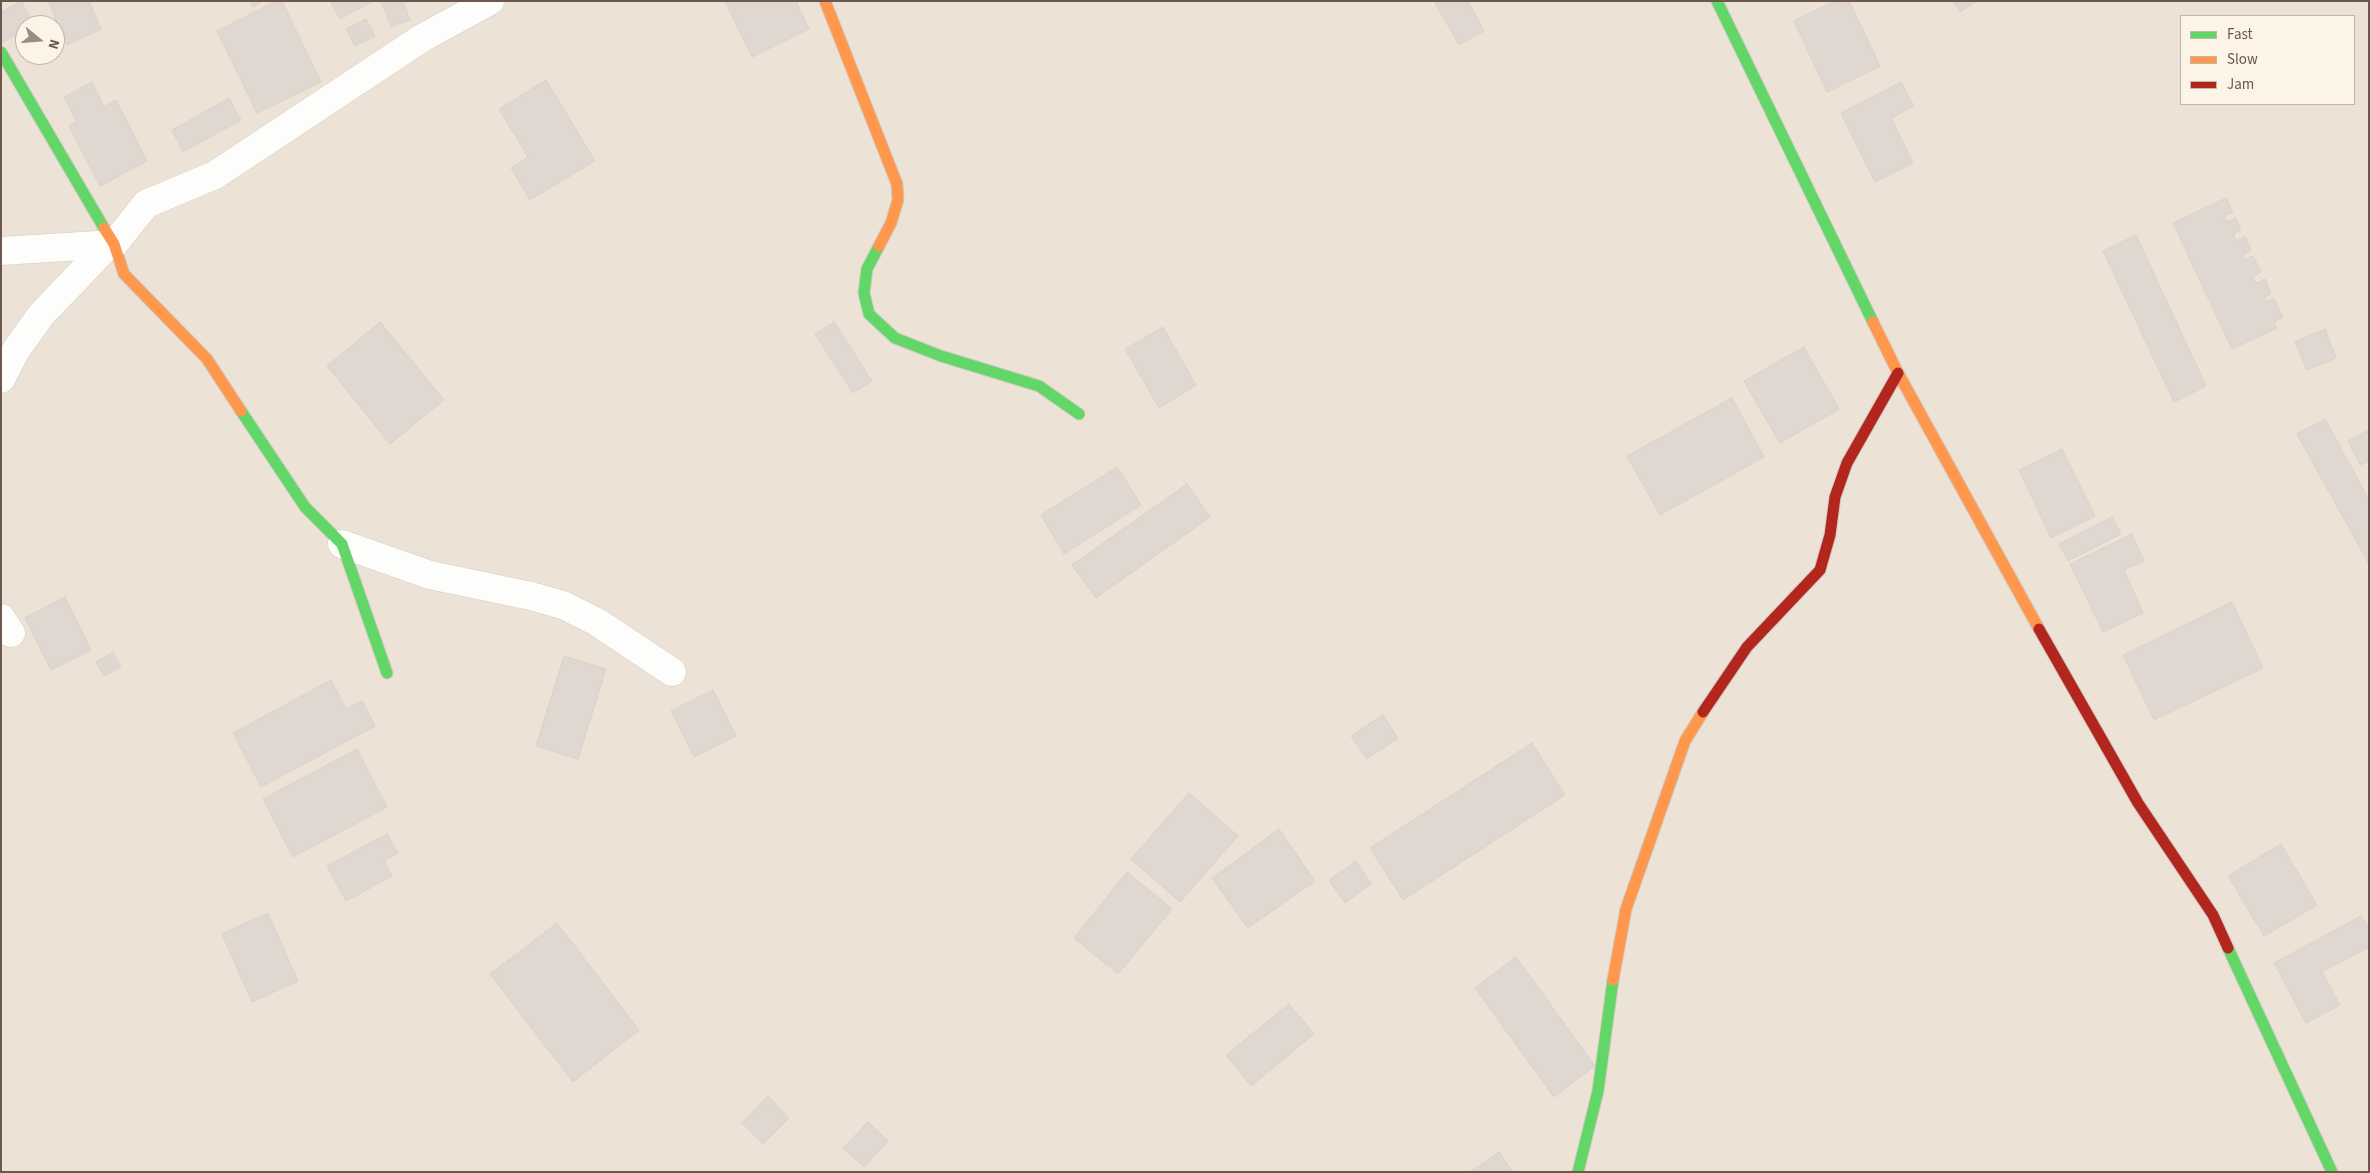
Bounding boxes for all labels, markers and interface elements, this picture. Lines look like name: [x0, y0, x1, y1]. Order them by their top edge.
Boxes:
north arrow: [15, 15, 65, 65]
legend: [2180, 15, 2355, 105]
text: Fast: [2227, 24, 2253, 45]
text: N: [42, 37, 64, 51]
text: Slow: [2227, 49, 2258, 70]
text: Jam: [2227, 74, 2254, 95]

